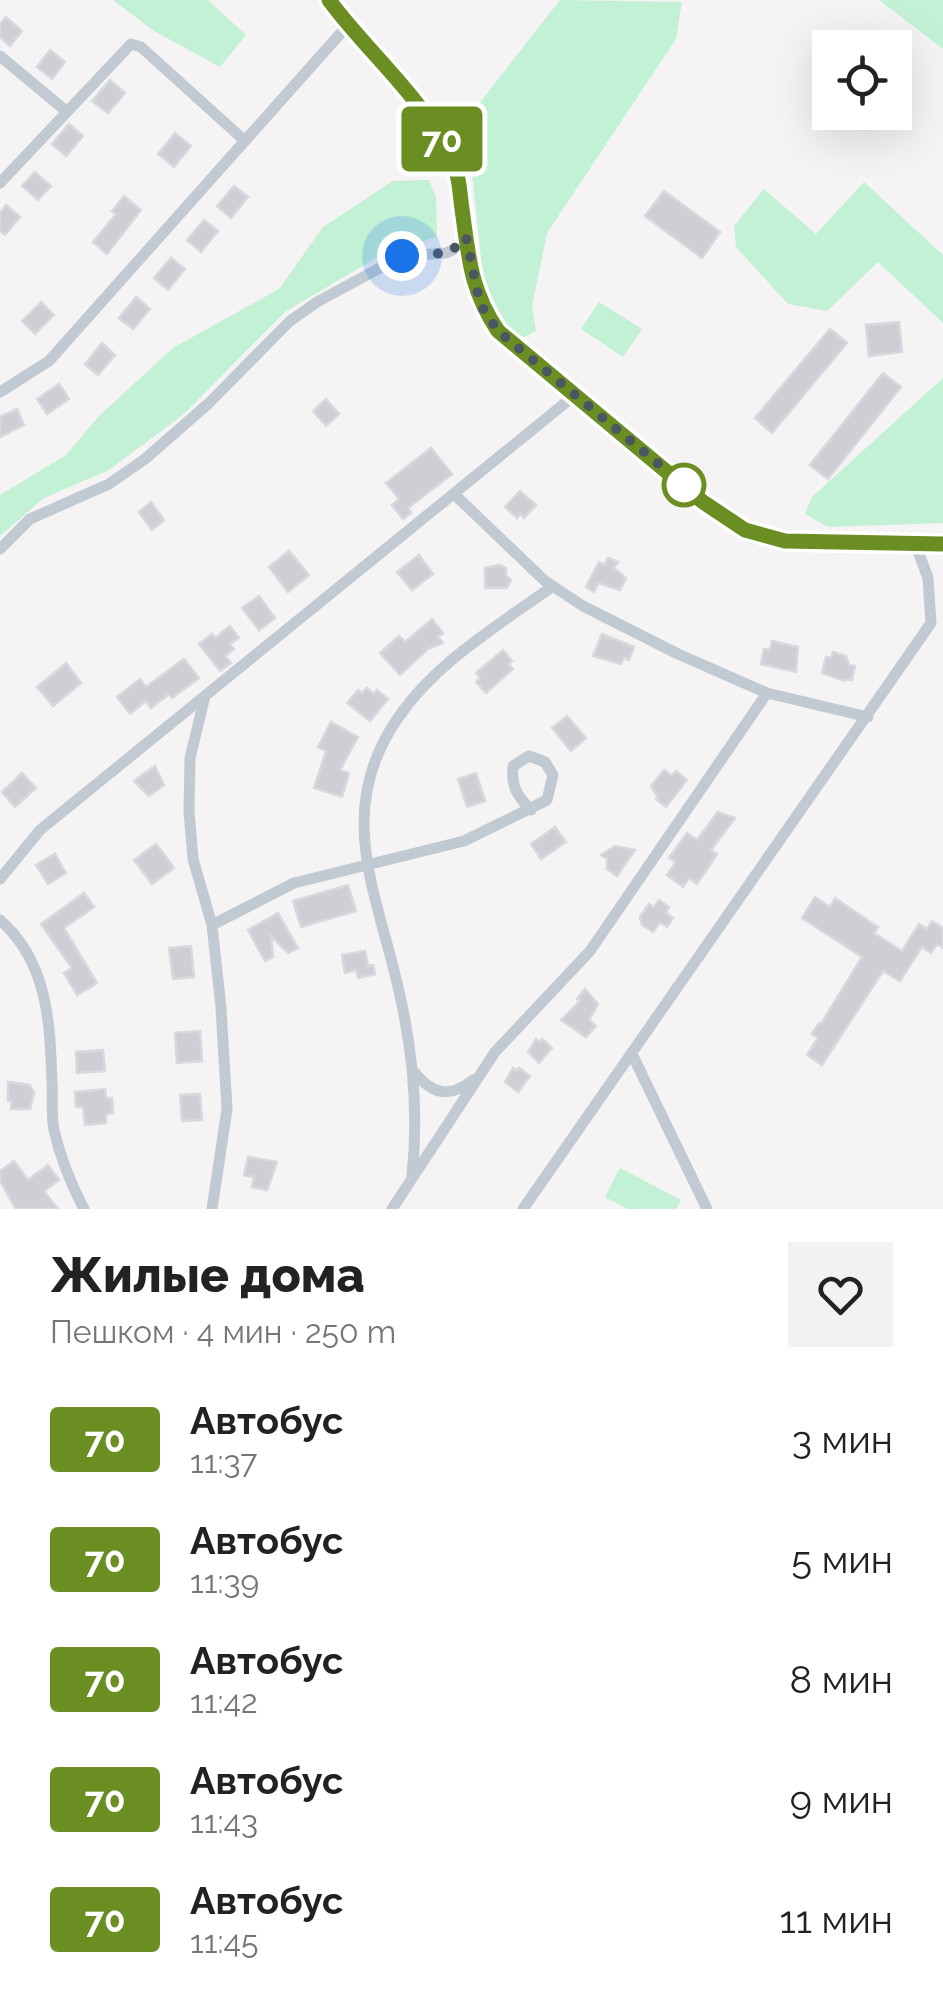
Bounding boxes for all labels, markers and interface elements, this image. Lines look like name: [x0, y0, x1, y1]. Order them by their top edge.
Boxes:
map controls: [812, 30, 912, 130]
button: locate: [812, 30, 912, 130]
line badge: 70: [397, 106, 487, 172]
text: 70: [421, 119, 463, 160]
your location: [377, 231, 427, 281]
unlabelled marker: [663, 464, 705, 506]
button: heart: [788, 1242, 893, 1347]
text: Жилые дома: [50, 1247, 365, 1303]
text: Пешком · 4 мин · 250 m: [50, 1313, 396, 1350]
text: Автобус: [190, 1398, 344, 1443]
text: 3 мин: [792, 1417, 893, 1462]
text: 70: [84, 1419, 126, 1460]
text: 11:37: [190, 1443, 257, 1480]
text: Автобус: [190, 1518, 344, 1563]
text: 5 мин: [791, 1537, 893, 1582]
text: 70: [84, 1539, 126, 1580]
text: 11:39: [190, 1563, 259, 1600]
text: Автобус: [190, 1638, 344, 1683]
text: 8 мин: [789, 1657, 893, 1702]
text: 70: [84, 1659, 126, 1700]
text: 11:42: [190, 1683, 258, 1720]
text: Автобус: [190, 1758, 344, 1803]
text: 9 мин: [790, 1777, 893, 1822]
text: 70: [84, 1779, 126, 1820]
text: 11:43: [190, 1803, 258, 1840]
text: Автобус: [190, 1878, 344, 1923]
text: 11 мин: [779, 1897, 893, 1942]
text: 70: [84, 1899, 126, 1940]
text: 11:45: [190, 1923, 258, 1960]

